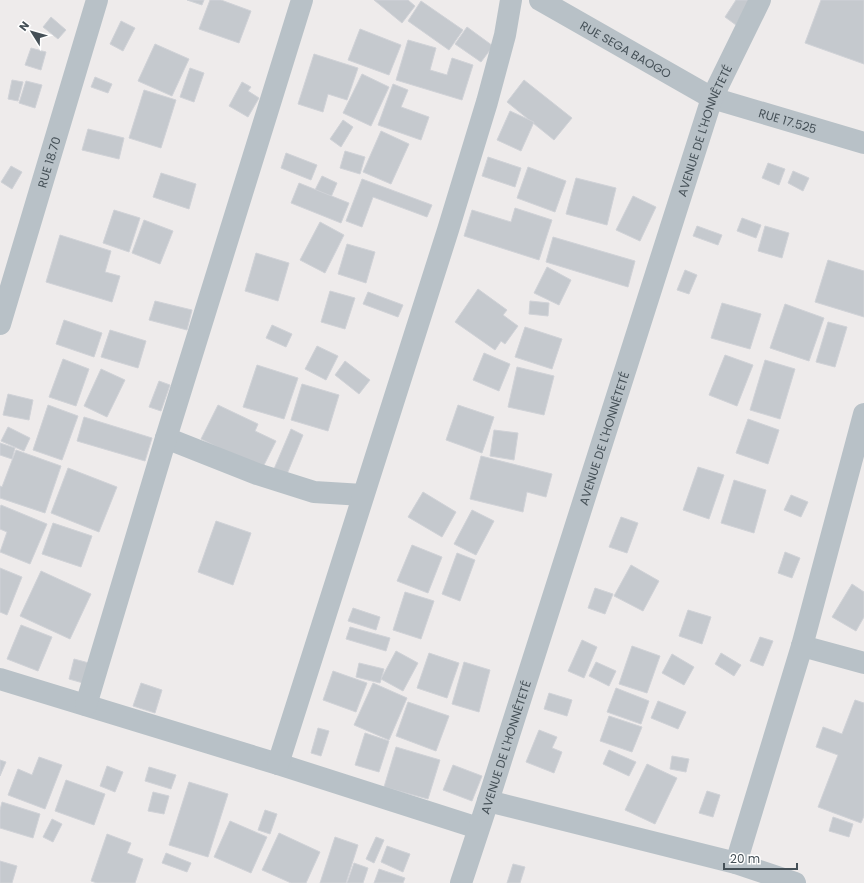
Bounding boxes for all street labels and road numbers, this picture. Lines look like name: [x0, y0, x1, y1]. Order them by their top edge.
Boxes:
street label: RUE SEGA BAOGO: [577, 16, 675, 82]
street label: AVENUE DE L'HONNÊTETÉ: [673, 61, 736, 199]
street label: RUE 17.525: [757, 104, 819, 137]
street label: RUE 18.70: [33, 134, 64, 190]
street label: AVENUE DE L'HONNÊTETÉ: [574, 369, 633, 507]
street label: AVENUE DE L'HONNÊTETÉ: [476, 678, 534, 816]

